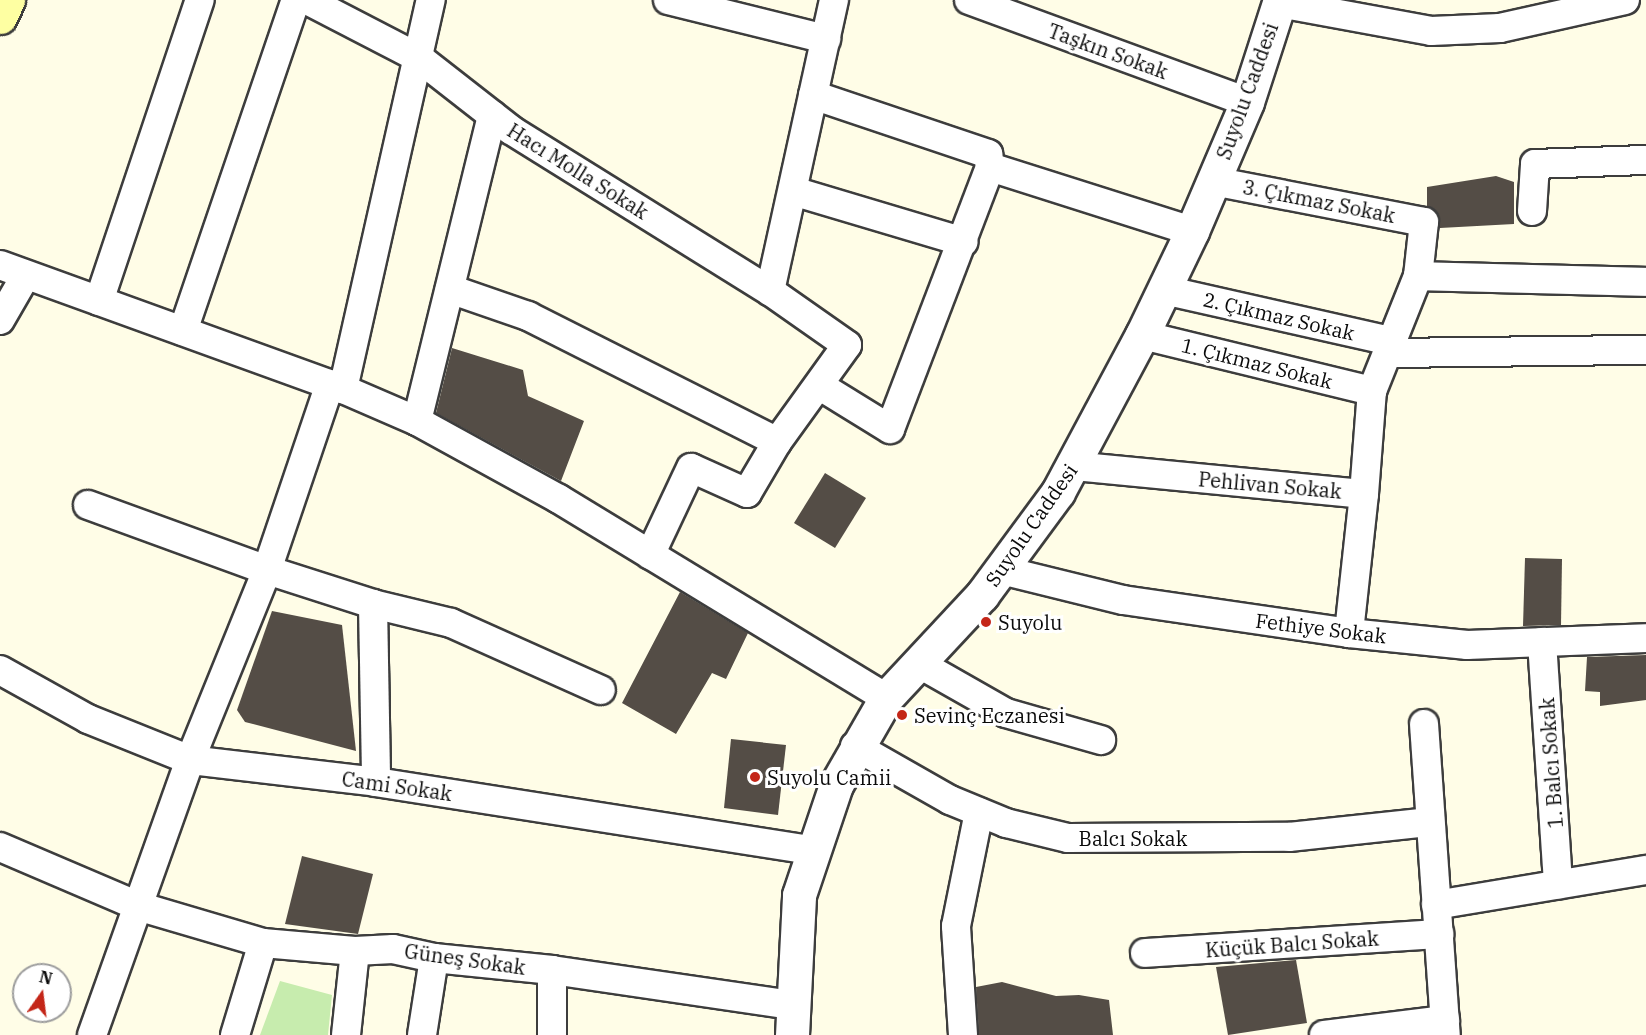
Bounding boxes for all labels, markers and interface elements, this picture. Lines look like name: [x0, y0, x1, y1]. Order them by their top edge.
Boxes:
street label: Taşkın Sokak: [1045, 18, 1171, 84]
street label: Suyolu Caddesi: [1211, 19, 1283, 163]
street label: Hacı Molla Sokak: [503, 118, 653, 224]
street label: 3. Çıkmaz Sokak: [1241, 174, 1397, 228]
street label: 2. Çıkmaz Sokak: [1201, 287, 1357, 345]
street label: 1. Çıkmaz Sokak: [1179, 333, 1335, 393]
street label: Suyolu Caddesi: [980, 459, 1082, 591]
street label: Pehlivan Sokak: [1197, 467, 1343, 503]
street label: Fethiye Sokak: [1254, 608, 1388, 648]
place label: Suyolu: [998, 610, 1062, 634]
marker: Suyolu: [979, 615, 993, 629]
street label: 1. Balcı Sokak: [1534, 697, 1568, 829]
place label: Sevinç Eczanesi: [914, 703, 1065, 727]
marker: Sevinç Eczanesi: [895, 708, 909, 722]
place label: Suyolu Camii: [767, 765, 891, 789]
street label: Cami Sokak: [340, 766, 454, 806]
marker: Suyolu Camii: [748, 770, 762, 784]
street label: Balcı Sokak: [1079, 826, 1187, 850]
street label: Küçük Balcı Sokak: [1204, 926, 1380, 962]
street label: Güneş Sokak: [403, 939, 527, 979]
north arrow: [12, 963, 72, 1023]
text: N: [37, 966, 54, 989]

